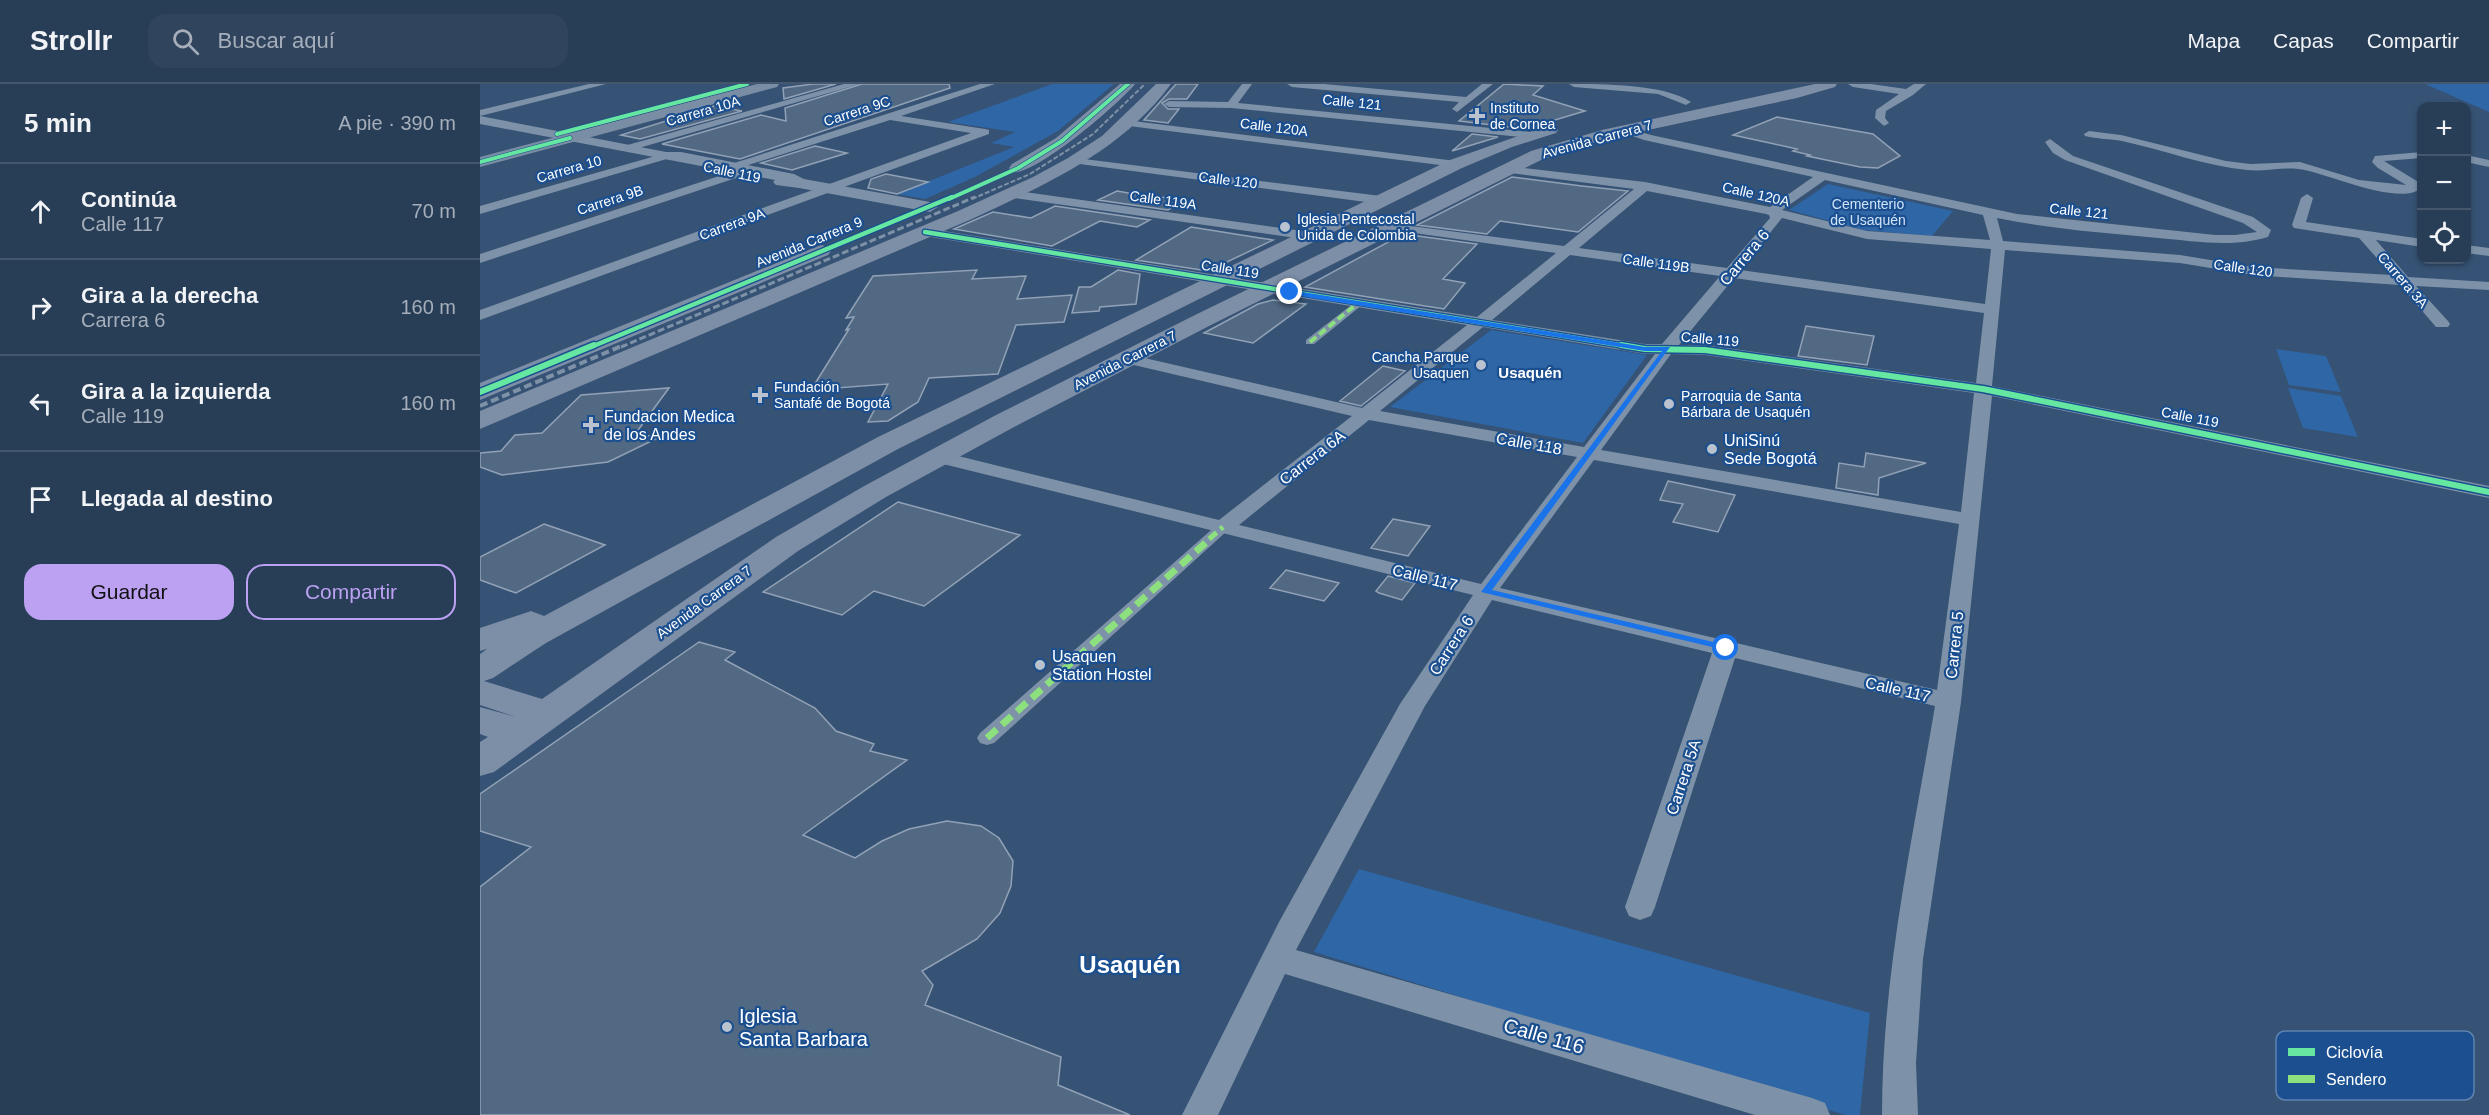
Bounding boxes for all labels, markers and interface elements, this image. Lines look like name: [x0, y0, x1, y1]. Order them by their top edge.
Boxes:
search box: [148, 14, 568, 68]
text: Strollr: [30, 25, 112, 56]
icon: search: [169, 25, 202, 58]
text: Buscar aquí: [217, 28, 335, 53]
text: Mapa: [2188, 29, 2240, 52]
text: Capas: [2273, 29, 2334, 52]
text: Compartir: [2367, 29, 2459, 52]
street label: Calle 121: [1322, 91, 1382, 113]
street label: Carrera 10A: [664, 93, 742, 129]
street label: Carrera 9C: [822, 93, 892, 129]
place label: Instituto de Cornea: [1490, 100, 1556, 132]
map controls: [2417, 102, 2471, 264]
button: +: [2417, 102, 2471, 156]
marker: Instituto de Cornea: [1468, 107, 1486, 125]
text: 5 min: [24, 108, 92, 138]
text: A pie · 390 m: [338, 112, 456, 134]
street label: Calle 120A: [1239, 115, 1310, 139]
street label: Avenida Carrera 7: [1540, 117, 1654, 161]
street label: Carrera 10: [535, 152, 604, 186]
button: −: [2417, 156, 2471, 210]
street label: Calle 119: [702, 158, 762, 186]
street label: Calle 120: [1198, 168, 1259, 192]
street label: Calle 120A: [1721, 179, 1792, 210]
street label: Carrera 9B: [575, 182, 645, 218]
text: Continúa: [81, 187, 176, 212]
street label: Calle 119A: [1128, 187, 1198, 213]
icon: ahead: [24, 195, 57, 228]
park label: Cementerio de Usaquén: [1830, 196, 1906, 228]
text: 70 m: [412, 200, 456, 222]
street label: Calle 121: [2049, 200, 2109, 222]
street label: Carrera 9A: [697, 205, 768, 243]
button: locate: [2417, 210, 2471, 264]
place label: Iglesia Pentecostal Unida de Colombia: [1297, 211, 1416, 243]
text: Calle 117: [81, 213, 164, 235]
street label: Avenida Carrera 9: [753, 213, 865, 271]
marker: Iglesia Pentecostal Unida de Colombia: [1278, 220, 1292, 234]
street label: Carrera 6: [1716, 226, 1773, 289]
street label: Carrera 3A: [2375, 249, 2432, 312]
street label: Calle 119B: [1621, 250, 1691, 276]
street label: Calle 120: [2213, 256, 2274, 280]
street label: Calle 119: [1200, 257, 1260, 281]
route end: [1276, 278, 1302, 304]
text: Gira a la derecha: [81, 283, 258, 308]
icon: right: [24, 291, 57, 324]
text: 160 m: [400, 296, 456, 318]
text: Carrera 6: [81, 309, 165, 331]
street label: Avenida Carrera 7: [1071, 327, 1179, 393]
street label: Calle 119: [1680, 328, 1740, 350]
place label: Cancha Parque Usaquen: [1372, 349, 1469, 381]
marker: Cancha Parque Usaquen: [1474, 358, 1488, 372]
district label: Usaquén: [1498, 364, 1562, 381]
text: Gira a la izquierda: [81, 379, 271, 404]
place label: Fundación Santafé de Bogotá: [774, 379, 890, 411]
marker: Fundación Santafé de Bogotá: [751, 386, 769, 404]
icon: left: [24, 387, 57, 420]
place label: Parroquia de Santa Bárbara de Usaquén: [1681, 388, 1810, 420]
text: 160 m: [400, 392, 456, 414]
marker: Parroquia de Santa Bárbara de Usaquén: [1662, 397, 1676, 411]
street label: Calle 119: [2160, 404, 2220, 430]
text: Calle 119: [81, 405, 164, 427]
place label: Fundacion Medica de los Andes: [604, 408, 735, 443]
marker: Fundacion Medica de los Andes: [582, 416, 600, 434]
street label: Carrera 6A: [1276, 426, 1349, 488]
street label: Calle 118: [1495, 429, 1563, 458]
place label: UniSinú Sede Bogotá: [1724, 432, 1817, 467]
marker: UniSinú Sede Bogotá: [1705, 442, 1719, 456]
icon: arrive: [24, 483, 57, 516]
text: Llegada al destino: [81, 486, 273, 511]
street label: Calle 117: [1391, 561, 1459, 594]
street label: Avenida Carrera 7: [653, 562, 755, 642]
button: Guardar: [24, 564, 234, 620]
button: Compartir: [246, 564, 456, 620]
street label: Carrera 5: [1943, 610, 1966, 680]
street label: Carrera 6: [1426, 612, 1477, 678]
route start: [1712, 634, 1738, 660]
place label: Usaquen Station Hostel: [1052, 648, 1152, 683]
marker: Usaquen Station Hostel: [1033, 658, 1047, 672]
street label: Calle 117: [1864, 674, 1932, 705]
street label: Carrera 5A: [1663, 737, 1704, 817]
district label: Usaquén: [1079, 951, 1181, 978]
place label: Iglesia Santa Barbara: [739, 1005, 869, 1050]
street label: Calle 116: [1501, 1014, 1587, 1058]
marker: Iglesia Santa Barbara: [720, 1020, 734, 1034]
legend: [2276, 1031, 2474, 1100]
text: Ciclovía: [2326, 1044, 2383, 1061]
text: Sendero: [2326, 1071, 2387, 1088]

